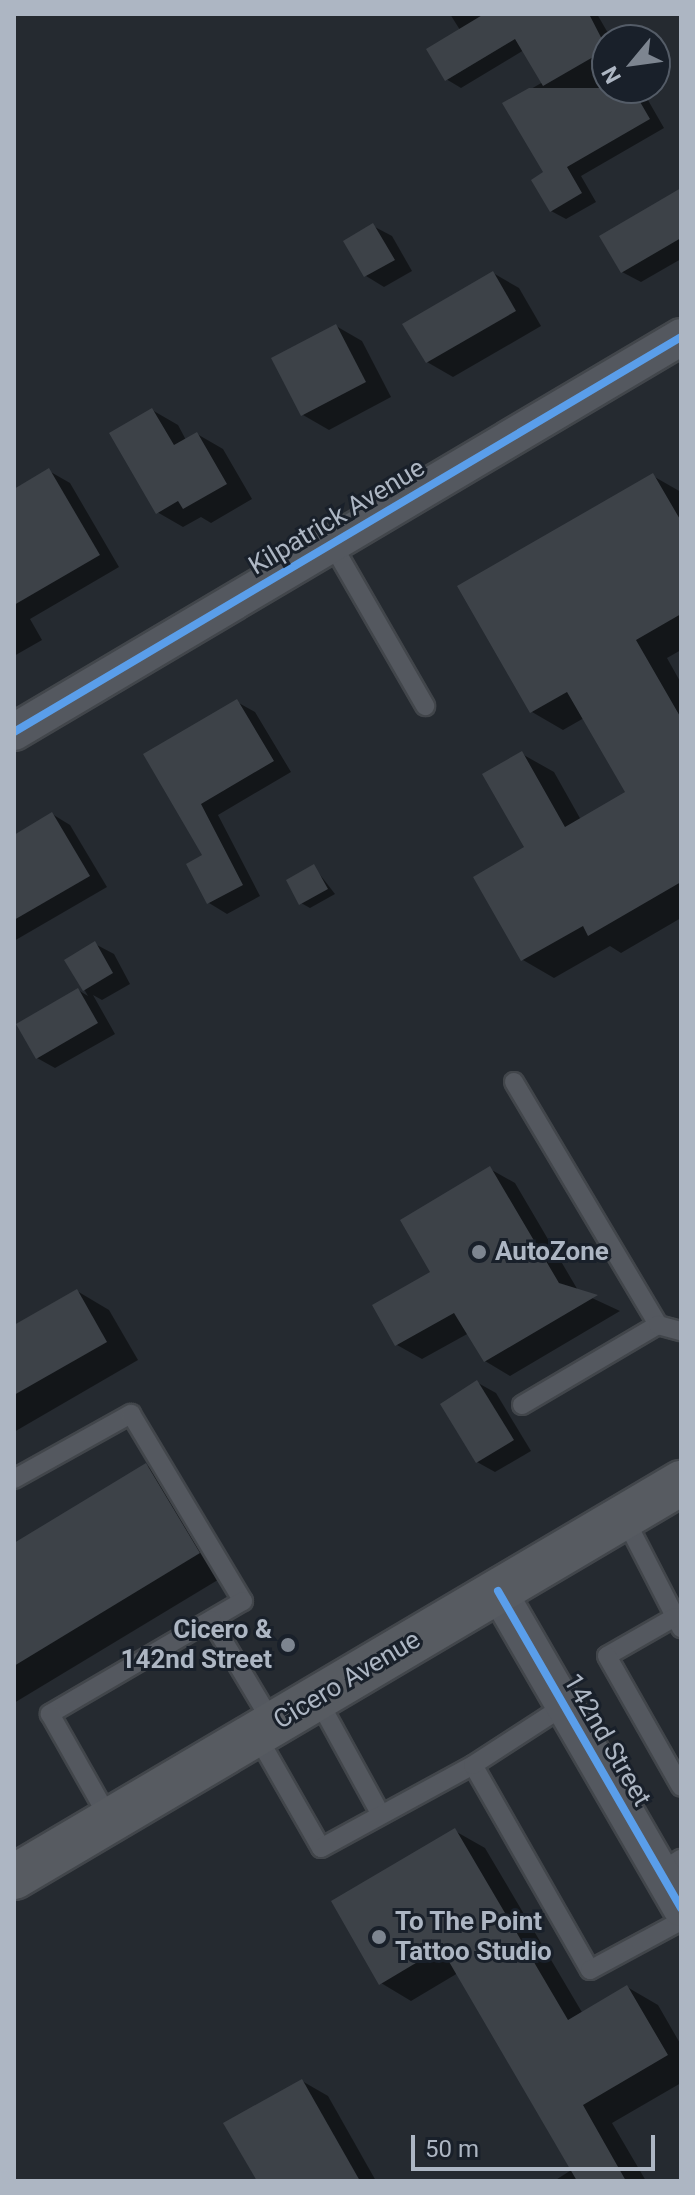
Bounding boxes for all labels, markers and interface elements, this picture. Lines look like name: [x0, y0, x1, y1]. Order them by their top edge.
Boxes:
north arrow: [591, 24, 671, 104]
text: N: [597, 62, 626, 88]
street label: Kilpatrick Avenue: [243, 452, 431, 582]
place label: AutoZone: [495, 1236, 609, 1268]
marker: AutoZone: [470, 1243, 488, 1261]
place label: Cicero & 142nd Street: [121, 1614, 272, 1676]
street label: Cicero Avenue: [268, 1624, 426, 1736]
marker: Cicero & 142nd Street: [279, 1636, 297, 1654]
street label: 142nd Street: [557, 1668, 657, 1812]
place label: To The Point Tattoo Studio: [395, 1906, 552, 1968]
marker: To The Point Tattoo Studio: [370, 1928, 388, 1946]
scale bar: [415, 2119, 659, 2169]
text: 50 m: [425, 2135, 479, 2163]

